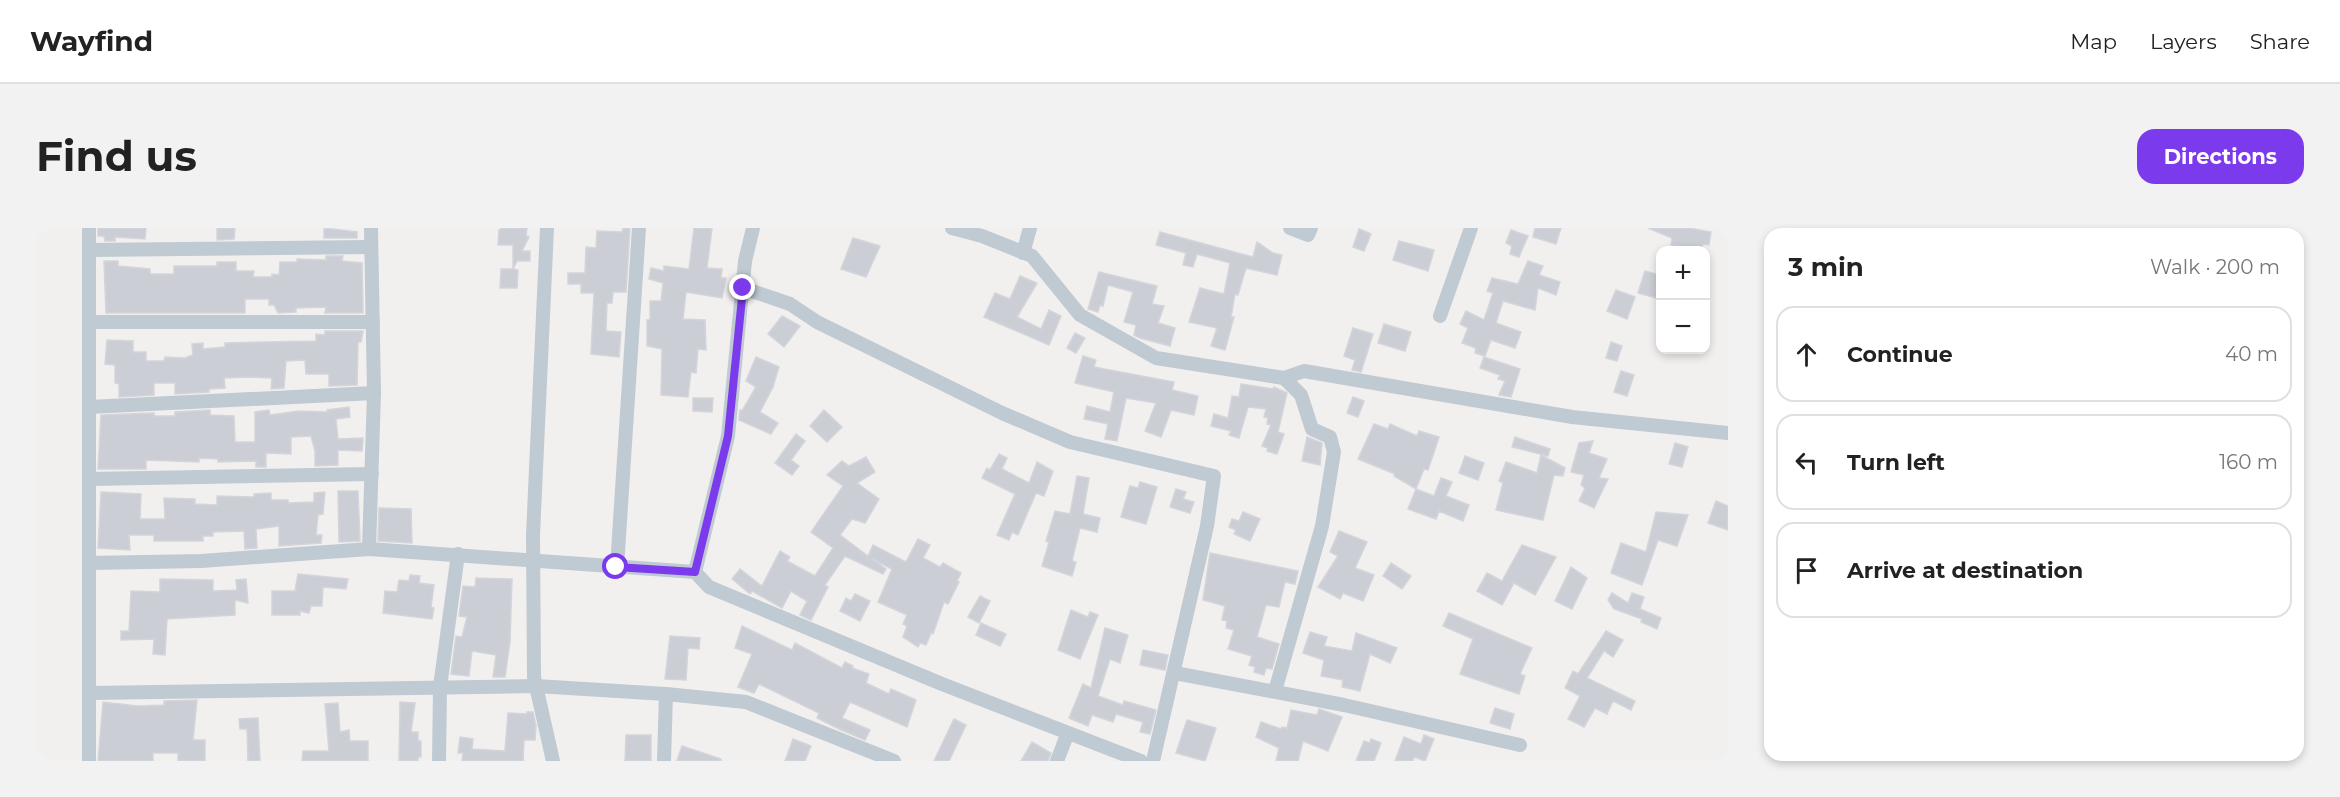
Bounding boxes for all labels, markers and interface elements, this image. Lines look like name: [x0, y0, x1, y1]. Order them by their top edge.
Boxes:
text: Wayfind: [30, 24, 153, 58]
text: Map: [2070, 29, 2117, 54]
text: Layers: [2150, 29, 2217, 54]
text: Share: [2250, 29, 2310, 54]
button: Directions: [2137, 129, 2304, 184]
text: Find us: [36, 130, 197, 182]
map controls: [1656, 246, 1710, 354]
button: +: [1656, 246, 1710, 300]
text: 3 min: [1788, 251, 1864, 283]
text: Walk · 200 m: [2150, 255, 2280, 279]
route end: [729, 274, 755, 300]
button: −: [1656, 300, 1710, 354]
icon: ahead: [1790, 338, 1823, 371]
text: Continue: [1847, 341, 1953, 368]
text: 40 m: [2225, 342, 2278, 366]
icon: left: [1790, 446, 1823, 479]
text: Turn left: [1847, 449, 1945, 476]
text: 160 m: [2219, 450, 2278, 474]
route start: [602, 553, 628, 579]
icon: arrive: [1790, 554, 1823, 587]
text: Arrive at destination: [1847, 557, 2083, 584]

